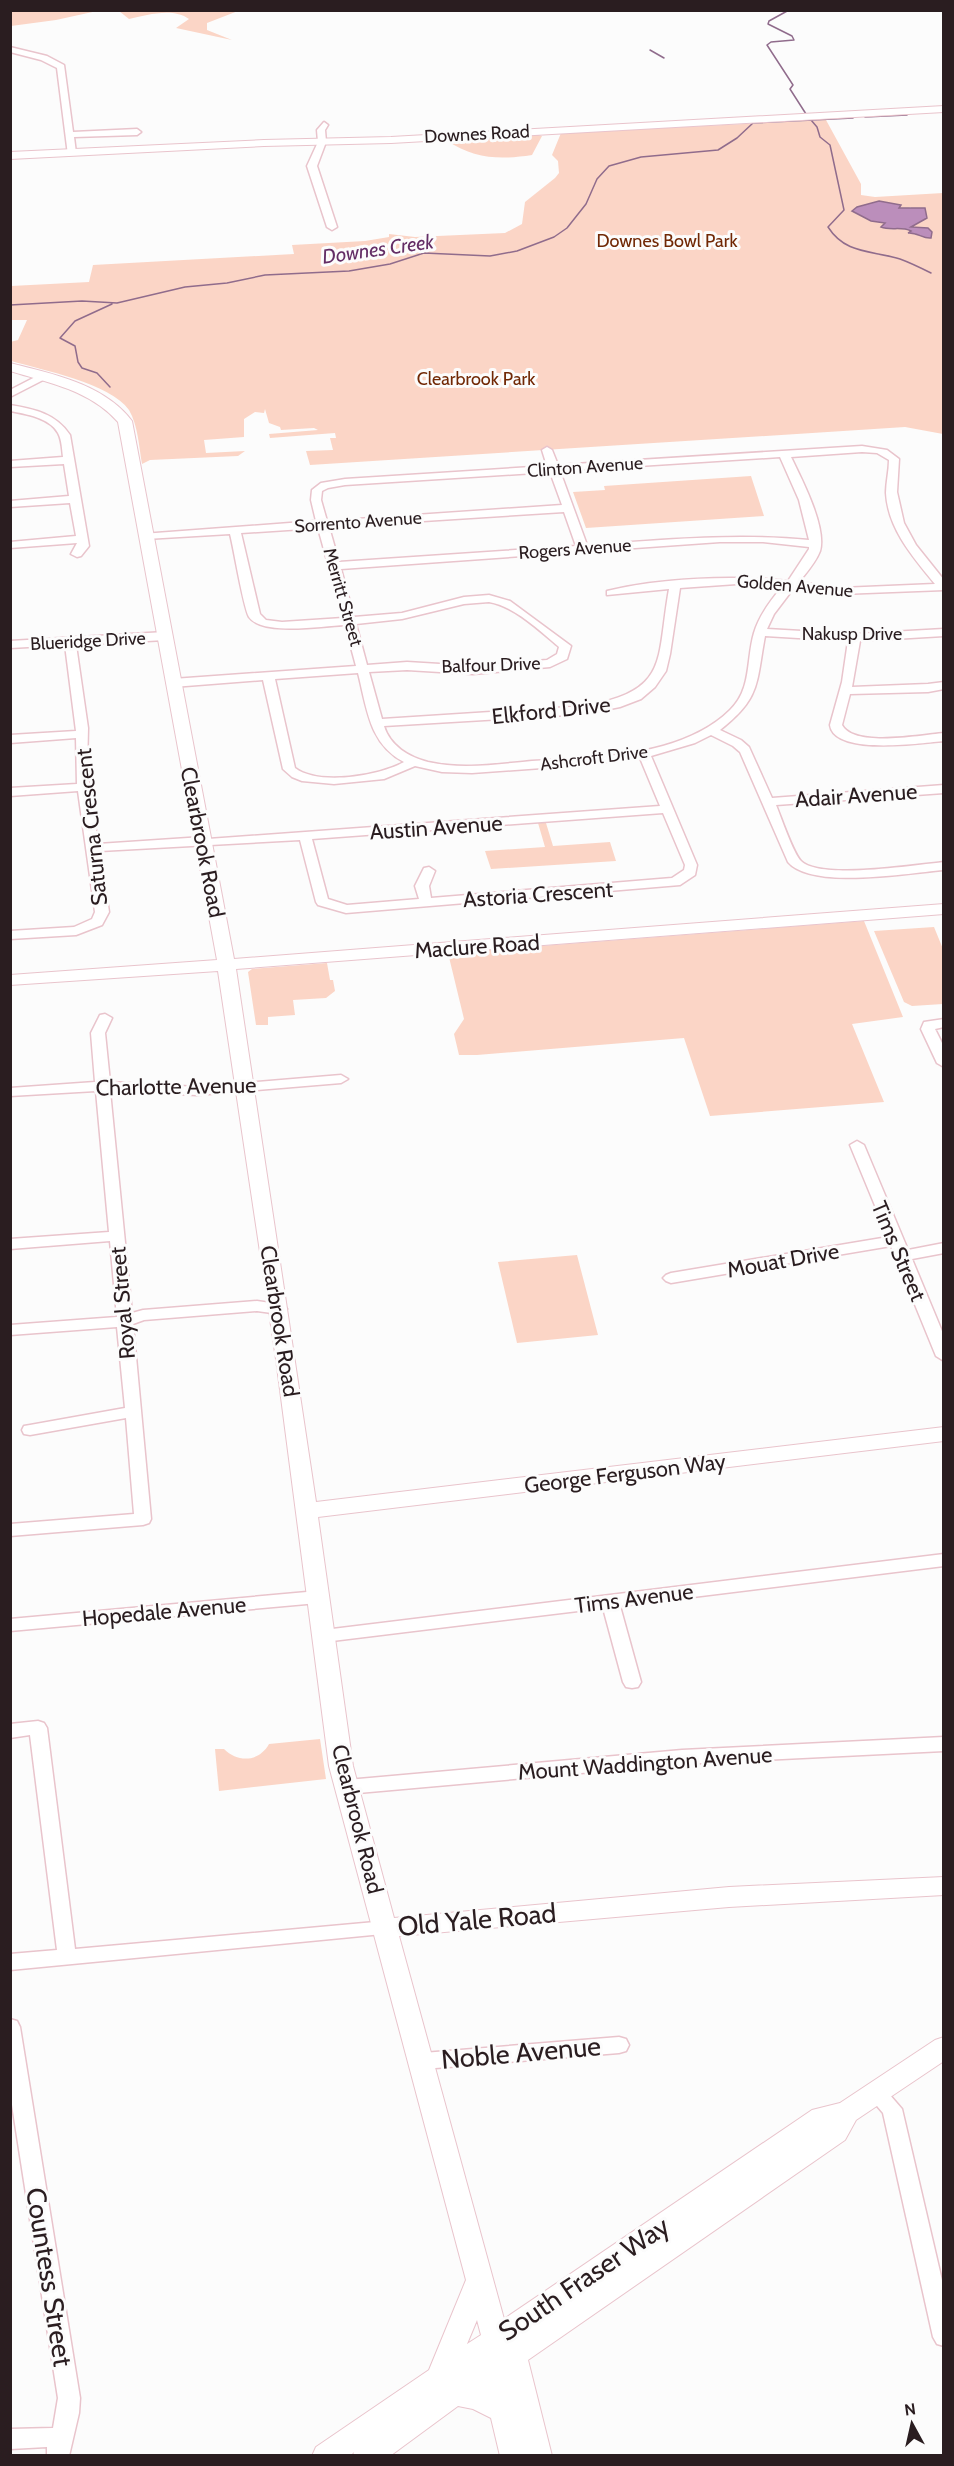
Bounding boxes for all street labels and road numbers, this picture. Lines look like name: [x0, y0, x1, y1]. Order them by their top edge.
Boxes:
street label: Downes Road: [424, 120, 530, 148]
street label: Clinton Avenue: [526, 452, 644, 482]
street label: Sorrento Avenue: [294, 507, 422, 537]
street label: Rogers Avenue: [518, 534, 632, 564]
street label: Merritt Street: [318, 545, 368, 649]
street label: Golden Avenue: [736, 570, 854, 602]
street label: Nakusp Drive: [802, 623, 902, 645]
street label: Blueridge Drive: [30, 627, 146, 655]
street label: Balfour Drive: [441, 652, 541, 678]
street label: Elkford Drive: [490, 691, 612, 730]
street label: Ashcroft Drive: [539, 740, 649, 776]
street label: Saturna Crescent: [70, 746, 113, 907]
street label: Clearbrook Road: [175, 764, 230, 920]
street label: Adair Avenue: [794, 778, 918, 813]
street label: Austin Avenue: [369, 809, 503, 846]
street label: Astoria Crescent: [462, 876, 615, 913]
street label: Maclure Road: [413, 929, 541, 964]
street label: Charlotte Avenue: [95, 1072, 257, 1101]
street label: Tims Street: [865, 1197, 932, 1306]
street label: Mouat Drive: [725, 1237, 841, 1284]
street label: Clearbrook Road: [254, 1243, 305, 1399]
street label: Royal Street: [104, 1245, 141, 1360]
street label: George Ferguson Way: [523, 1448, 727, 1499]
street label: Tims Avenue: [573, 1578, 695, 1619]
street label: Hopedale Avenue: [81, 1591, 247, 1632]
street label: Mount Waddington Avenue: [517, 1741, 773, 1786]
street label: Clearbrook Road: [326, 1742, 389, 1897]
street label: Old Yale Road: [396, 1896, 558, 1943]
street label: Noble Avenue: [440, 2029, 602, 2076]
street label: Countess Street: [19, 2185, 80, 2369]
street label: South Fraser Way: [492, 2209, 676, 2348]

